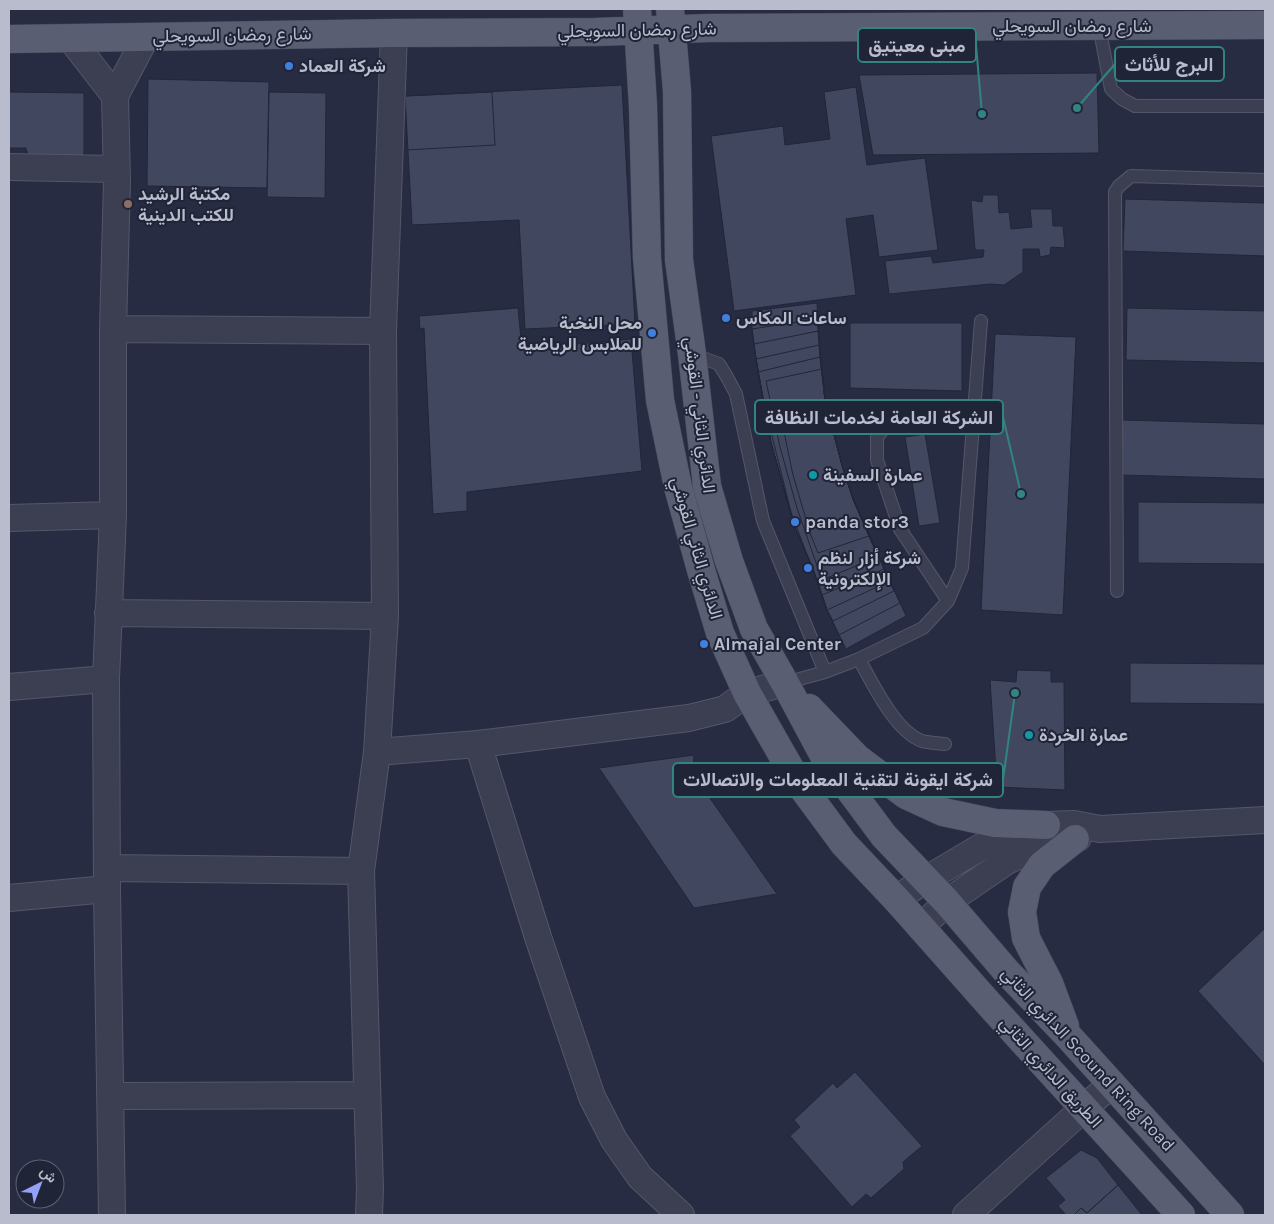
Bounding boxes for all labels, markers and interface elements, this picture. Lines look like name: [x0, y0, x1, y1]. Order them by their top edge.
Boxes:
street label: شارع رمضان السويحلي: [992, 15, 1152, 41]
street label: شارع رمضان السويحلي: [557, 18, 717, 46]
street label: شارع رمضان السويحلي: [152, 23, 312, 51]
callout: مبنى معيتيق: [858, 28, 976, 62]
text: مبنى معيتيق: [868, 35, 966, 57]
callout: البرج للأثاث: [1115, 47, 1224, 81]
text: البرج للأثاث: [1125, 54, 1213, 77]
place label: شركة العماد: [299, 55, 386, 77]
marker: شركة العماد: [283, 60, 295, 72]
place label: مكتبة الرشيد للكتب الدينية: [138, 183, 234, 226]
marker: مكتبة الرشيد للكتب الدينية: [122, 198, 134, 210]
place label: ساعات المكاس: [736, 307, 847, 329]
place label: محل النخبة للملابس الرياضية: [518, 312, 642, 355]
marker: ساعات المكاس: [720, 312, 732, 324]
marker: محل النخبة للملابس الرياضية: [646, 327, 658, 339]
street label: الدائري الثاني - القوشي: [676, 336, 721, 495]
callout: الشركة العامة لخدمات النظافة: [755, 400, 1003, 434]
text: الشركة العامة لخدمات النظافة: [765, 407, 993, 430]
place label: عمارة السفينة: [823, 464, 923, 486]
marker: عمارة السفينة: [807, 469, 819, 481]
street label: الدائري الثاني القوشي: [662, 474, 728, 623]
place label: panda stor3: [805, 511, 909, 533]
marker: panda stor3: [789, 516, 801, 528]
place label: شركة أزار لنظم الإلكترونية: [818, 547, 921, 591]
marker: شركة أزار لنظم الإلكترونية: [802, 562, 814, 574]
place label: Almajal Center: [714, 633, 841, 655]
marker: Almajal Center: [698, 638, 710, 650]
place label: عمارة الخردة: [1039, 724, 1128, 746]
marker: عمارة الخردة: [1023, 729, 1035, 741]
callout: شركة ايقونة لتقنية المعلومات والاتصالات: [673, 763, 1003, 797]
text: شركة ايقونة لتقنية المعلومات والاتصالات: [683, 769, 993, 792]
street label: الدائري الثاني Scound Ring Road: [994, 962, 1179, 1159]
street label: الطريق الدائري الثاني: [992, 1012, 1107, 1135]
north arrow: [15, 1159, 65, 1209]
text: ش: [36, 1163, 60, 1187]

